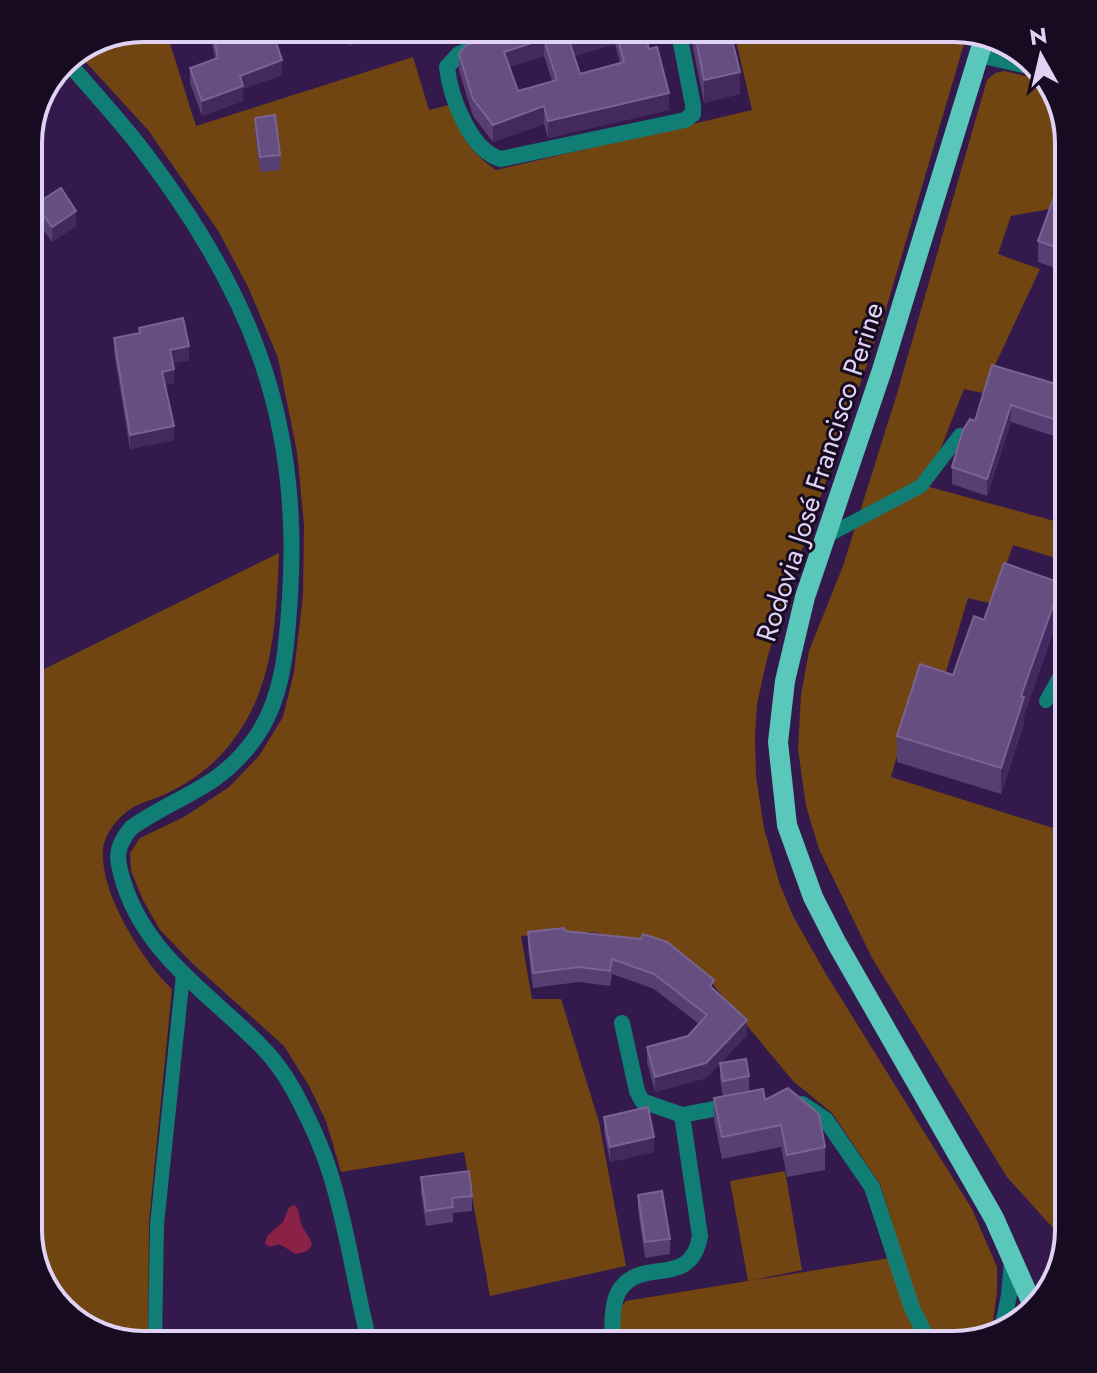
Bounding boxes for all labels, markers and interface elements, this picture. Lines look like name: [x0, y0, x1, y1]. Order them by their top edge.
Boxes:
north arrow: [1001, 16, 1081, 96]
text: N: [1027, 19, 1049, 53]
street label: Rodovia José Francisco Perine: [746, 297, 894, 647]

